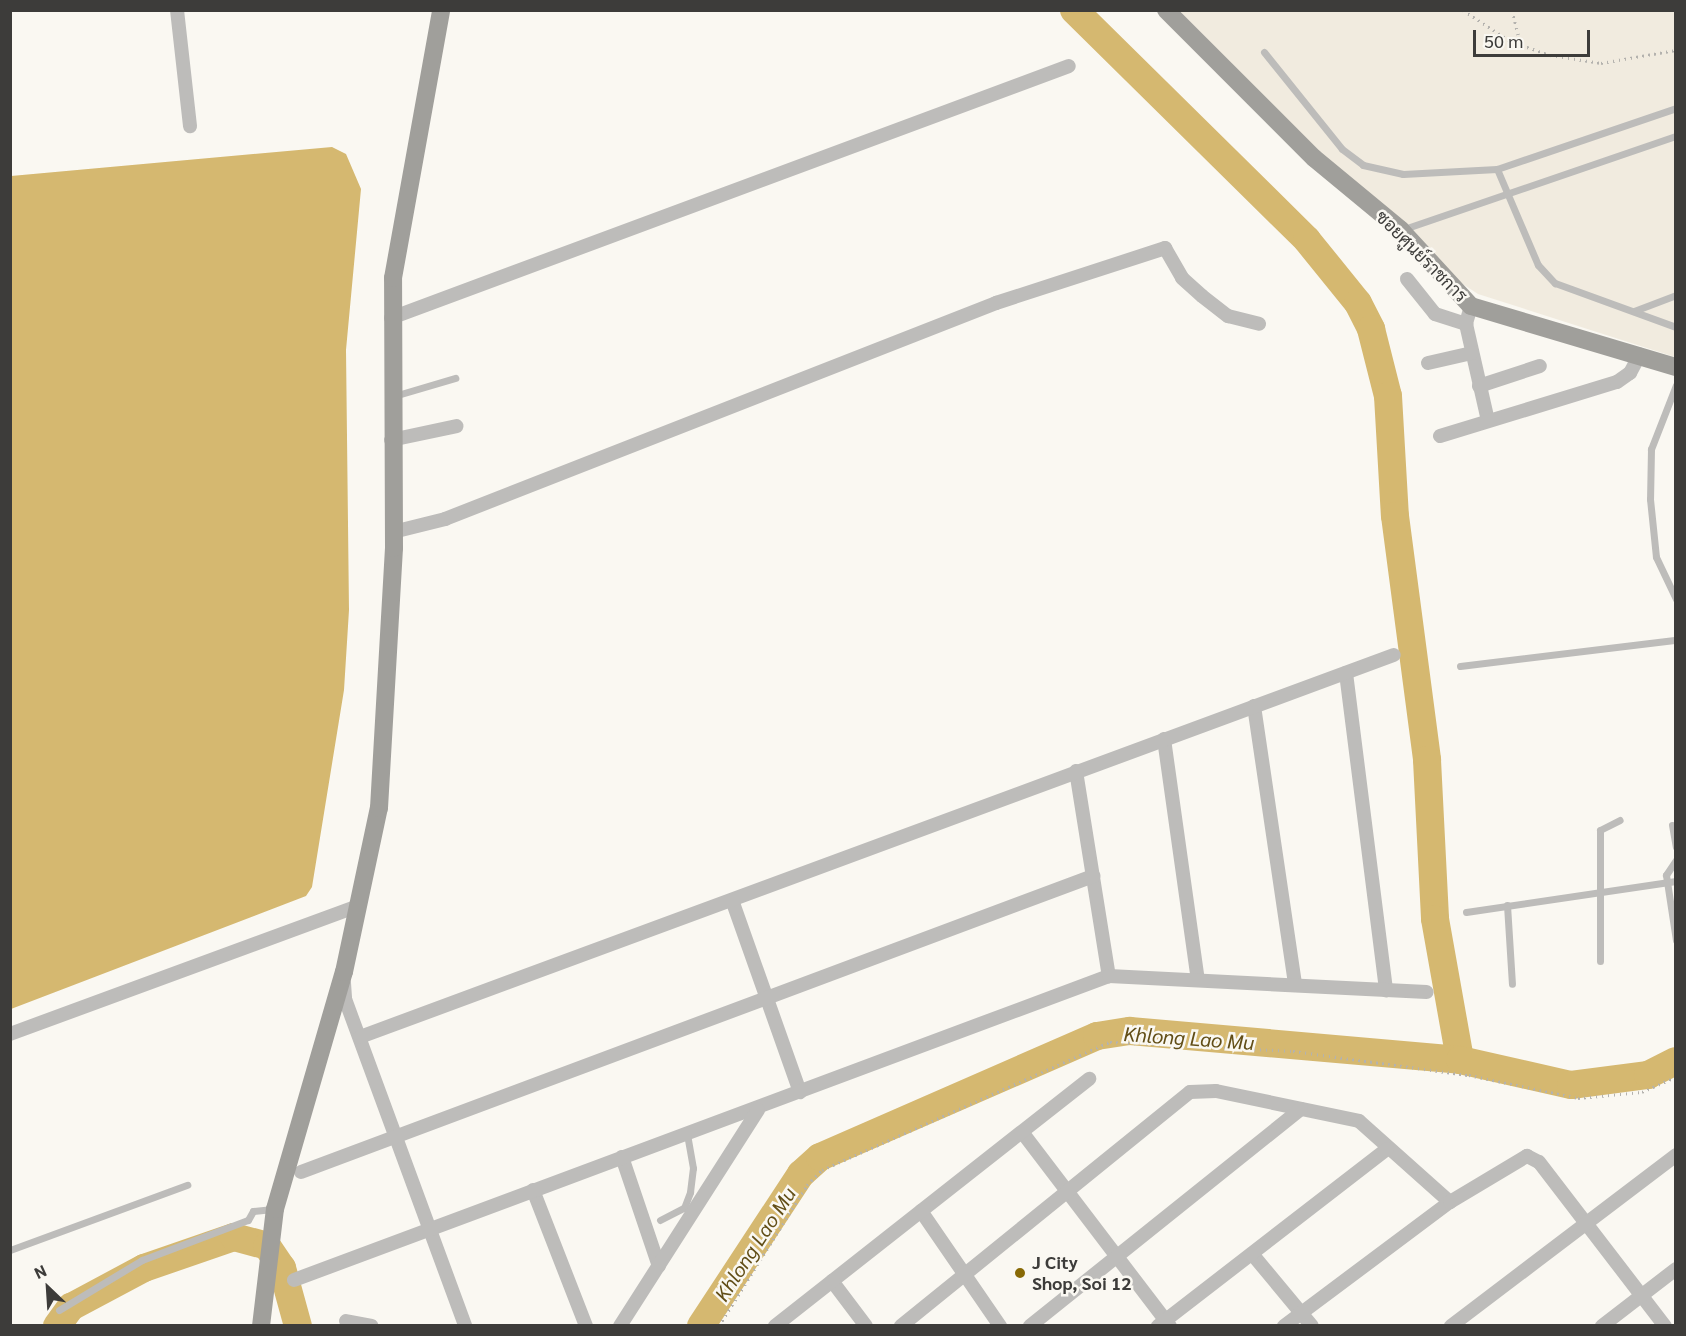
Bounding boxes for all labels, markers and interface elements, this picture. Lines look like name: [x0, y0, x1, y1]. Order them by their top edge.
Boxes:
scale bar: [1476, 18, 1593, 56]
text: 50 m: [1484, 29, 1523, 52]
street label: ซอยศูนย์ราชการ: [1372, 206, 1472, 306]
water label: Khlong Lao Mu: [1123, 1021, 1255, 1055]
water label: Khlong Lao Mu: [709, 1183, 801, 1305]
place label: J City Shop, Soi 12: [1032, 1252, 1131, 1294]
north arrow: [18, 1258, 78, 1318]
text: N: [31, 1259, 50, 1283]
marker: J City Shop, Soi 12: [1013, 1266, 1027, 1280]

